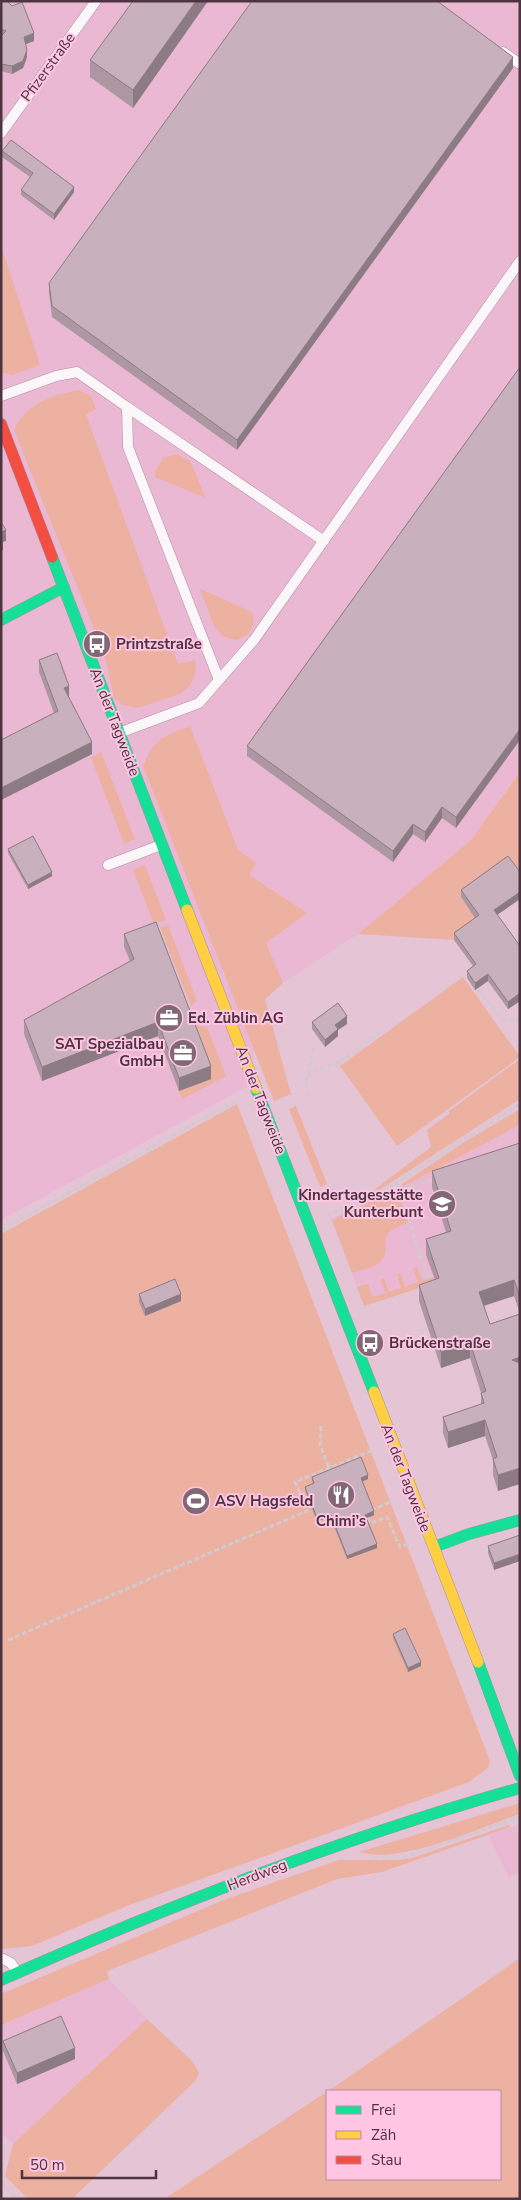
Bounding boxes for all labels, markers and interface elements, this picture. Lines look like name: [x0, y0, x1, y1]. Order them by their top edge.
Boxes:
street label: Pfizerstraße: [16, 28, 80, 106]
bus stop icon: Printzstraße: [82, 629, 112, 659]
place label: Printzstraße: [116, 634, 202, 654]
street label: An der Tagweide: [85, 665, 145, 779]
office icon: Ed. Züblin AG: [154, 1003, 184, 1033]
place label: Ed. Züblin AG: [188, 1008, 284, 1028]
place label: SAT Spezialbau GmbH: [55, 1034, 164, 1071]
office icon: SAT Spezialbau GmbH: [168, 1038, 198, 1068]
street label: An der Tagweide: [231, 1043, 291, 1157]
place label: Kindertagesstätte Kunterbunt: [298, 1185, 423, 1222]
school or university icon: Kindertagesstätte Kunterbunt: [427, 1189, 457, 1219]
bus stop icon: Brückenstraße: [355, 1328, 385, 1358]
place label: Brückenstraße: [389, 1333, 491, 1353]
street label: An der Tagweide: [376, 1421, 436, 1535]
restaurant icon: Chimi’s: [326, 1480, 356, 1510]
sports icon: ASV Hagsfeld: [181, 1486, 211, 1516]
place label: ASV Hagsfeld: [215, 1491, 313, 1511]
place label: Chimi’s: [316, 1511, 366, 1531]
street label: Herdweg: [224, 1854, 290, 1896]
legend: [326, 2090, 501, 2180]
text: Frei: [371, 2100, 396, 2120]
text: Zäh: [371, 2125, 396, 2145]
scale bar: [22, 2148, 156, 2180]
text: Stau: [371, 2150, 402, 2170]
text: 50 m: [30, 2155, 65, 2175]

